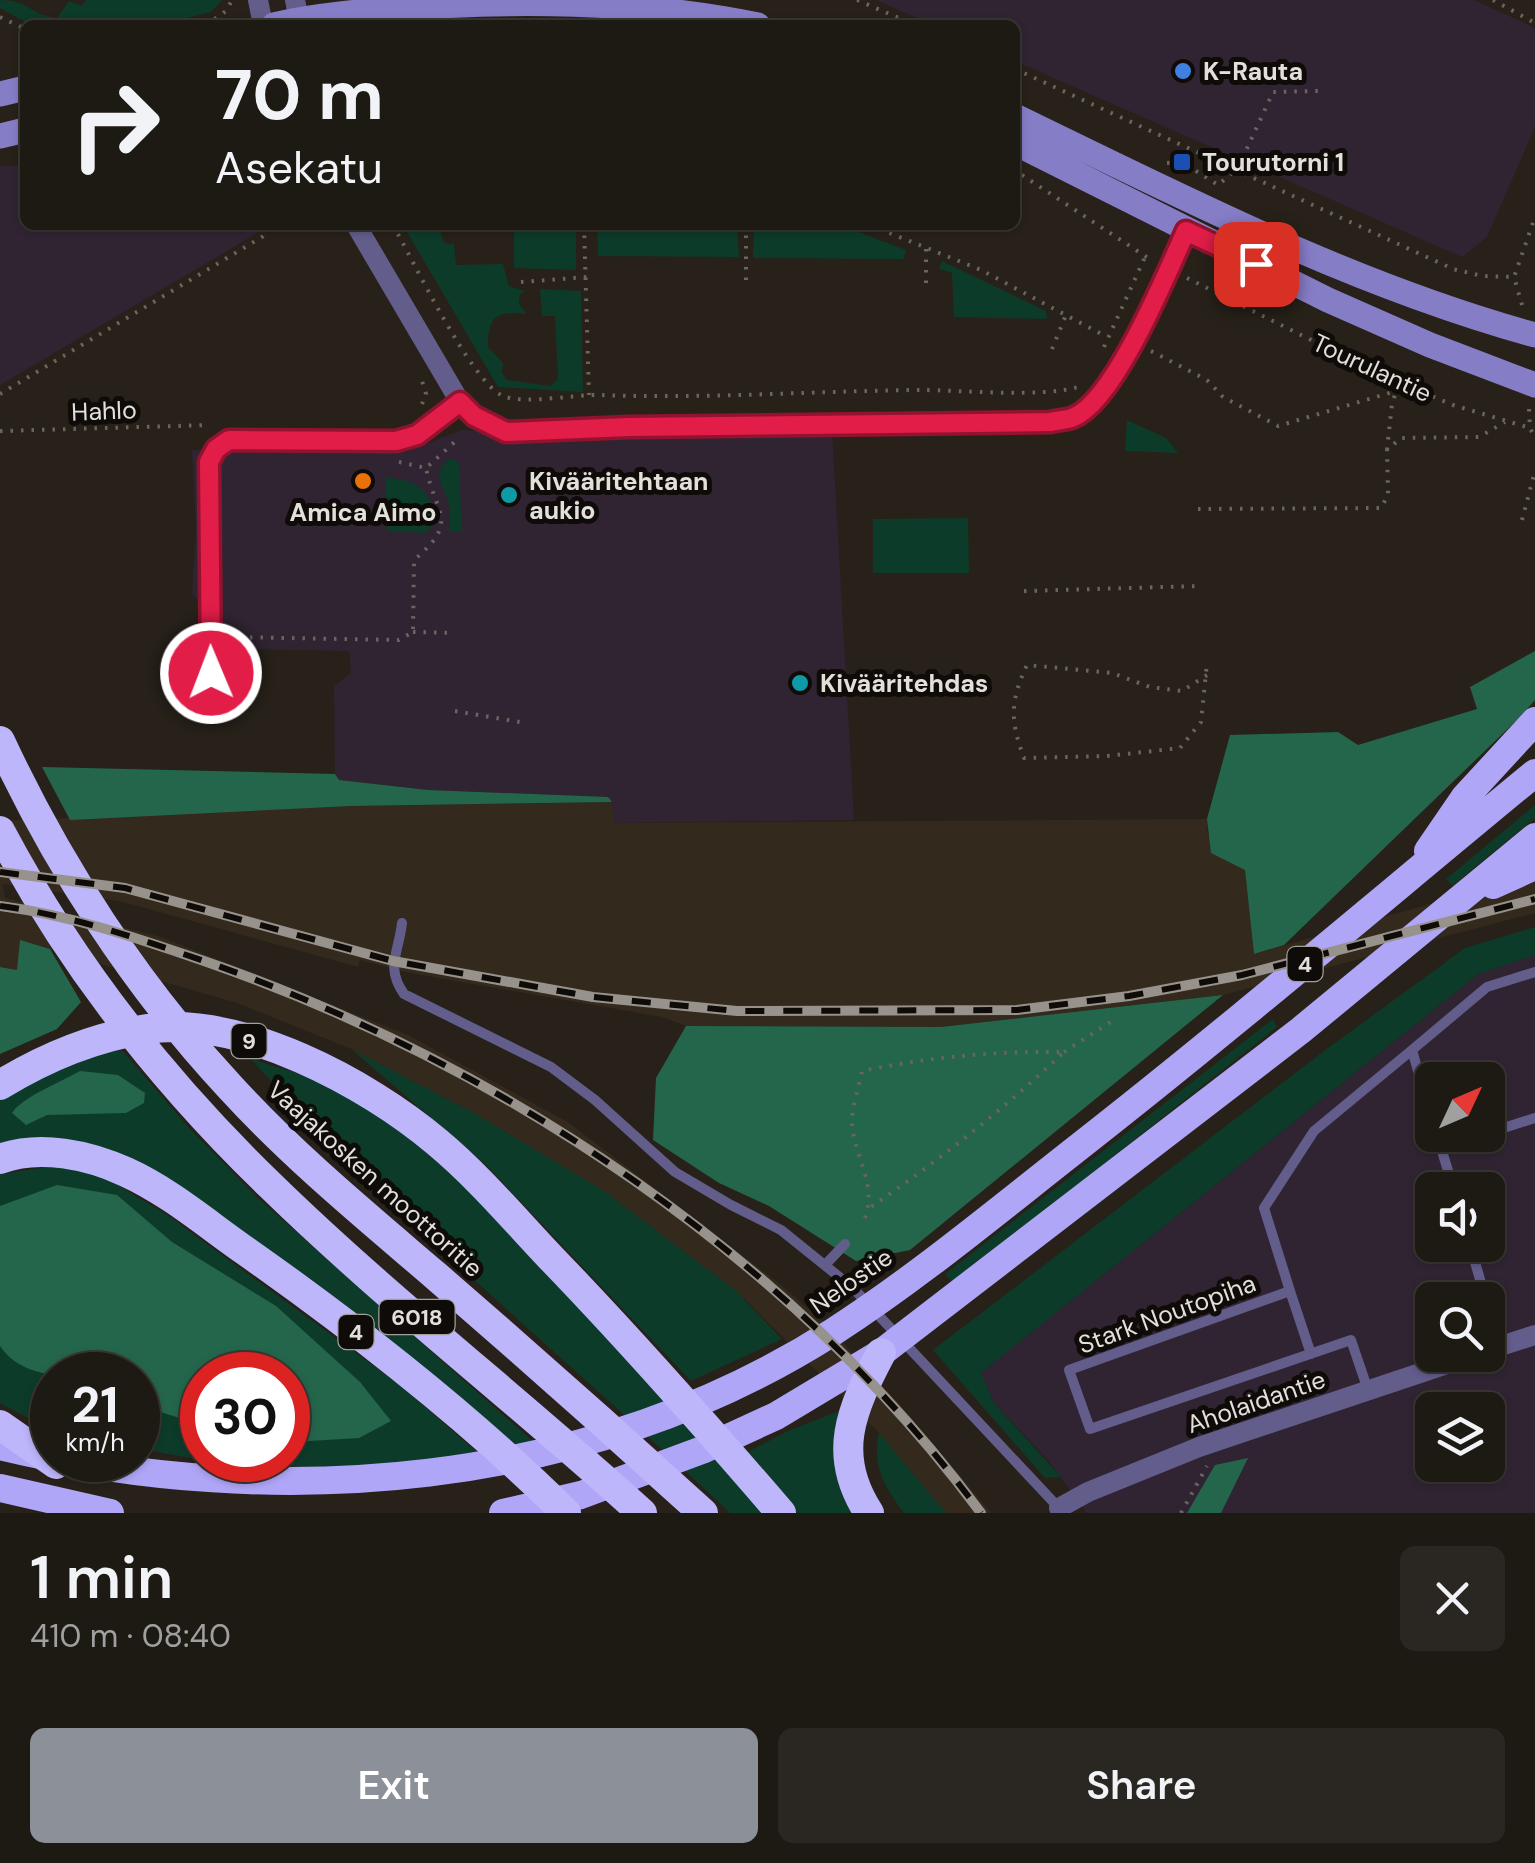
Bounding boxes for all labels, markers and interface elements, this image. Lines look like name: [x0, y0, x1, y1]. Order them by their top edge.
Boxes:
text: 70 m: [215, 50, 384, 141]
place label: K-Rauta: [1203, 55, 1303, 88]
icon: right: [50, 60, 180, 190]
marker: K-Rauta: [1172, 60, 1194, 82]
text: Asekatu: [215, 138, 383, 197]
place label: Tourutorni 1: [1202, 146, 1344, 179]
marker: Tourutorni 1: [1171, 151, 1193, 173]
pin: [1214, 222, 1299, 307]
icon: arrive: [1229, 237, 1284, 292]
street label: Tourulantie: [1307, 326, 1437, 410]
street label: Hahlo: [71, 393, 137, 429]
place label: Kivääritehtaan aukio: [529, 465, 708, 527]
marker: Amica Aimo: [352, 470, 374, 492]
marker: Kivääritehtaan aukio: [498, 484, 520, 506]
place label: Amica Aimo: [289, 496, 437, 529]
position arrow: [159, 621, 263, 725]
place label: Kivääritehdas: [820, 667, 988, 700]
marker: Kivääritehdas: [789, 672, 811, 694]
road number: 4: [1288, 947, 1322, 981]
road number: 9: [232, 1024, 266, 1058]
north arrow: [1415, 1062, 1505, 1152]
map controls: [1415, 1062, 1505, 1482]
street label: Vaajakosken moottoritie: [260, 1073, 490, 1285]
button: sound: [1415, 1172, 1505, 1262]
street label: Nelostie: [803, 1241, 899, 1321]
street label: Stark Noutopiha: [1074, 1267, 1260, 1361]
button: search: [1415, 1282, 1505, 1372]
road number: 6018: [380, 1300, 454, 1334]
road number: 4: [338, 1315, 374, 1349]
speed limit sign: 30: [180, 1352, 310, 1482]
street label: Aholaidantie: [1182, 1363, 1330, 1441]
text: 21: [71, 1372, 119, 1438]
button: layers: [1415, 1392, 1505, 1482]
text: km/h: [65, 1426, 125, 1459]
text: 1 min: [30, 1538, 173, 1617]
button: close: [1400, 1546, 1505, 1651]
text: 410 m · 08:40: [30, 1615, 231, 1657]
button: Exit: [30, 1728, 758, 1843]
button: Share: [778, 1728, 1505, 1843]

